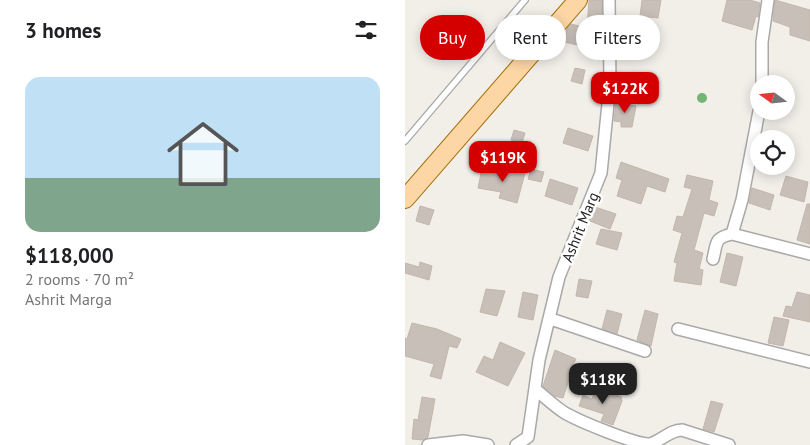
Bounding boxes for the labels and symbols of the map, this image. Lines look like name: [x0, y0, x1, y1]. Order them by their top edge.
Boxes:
pin: $122K: [590, 72, 660, 114]
north arrow: [750, 75, 795, 120]
pin: $119K: [468, 140, 538, 183]
street label: Ashrit Marg: [557, 189, 603, 265]
pin: $118K: [568, 362, 638, 405]

